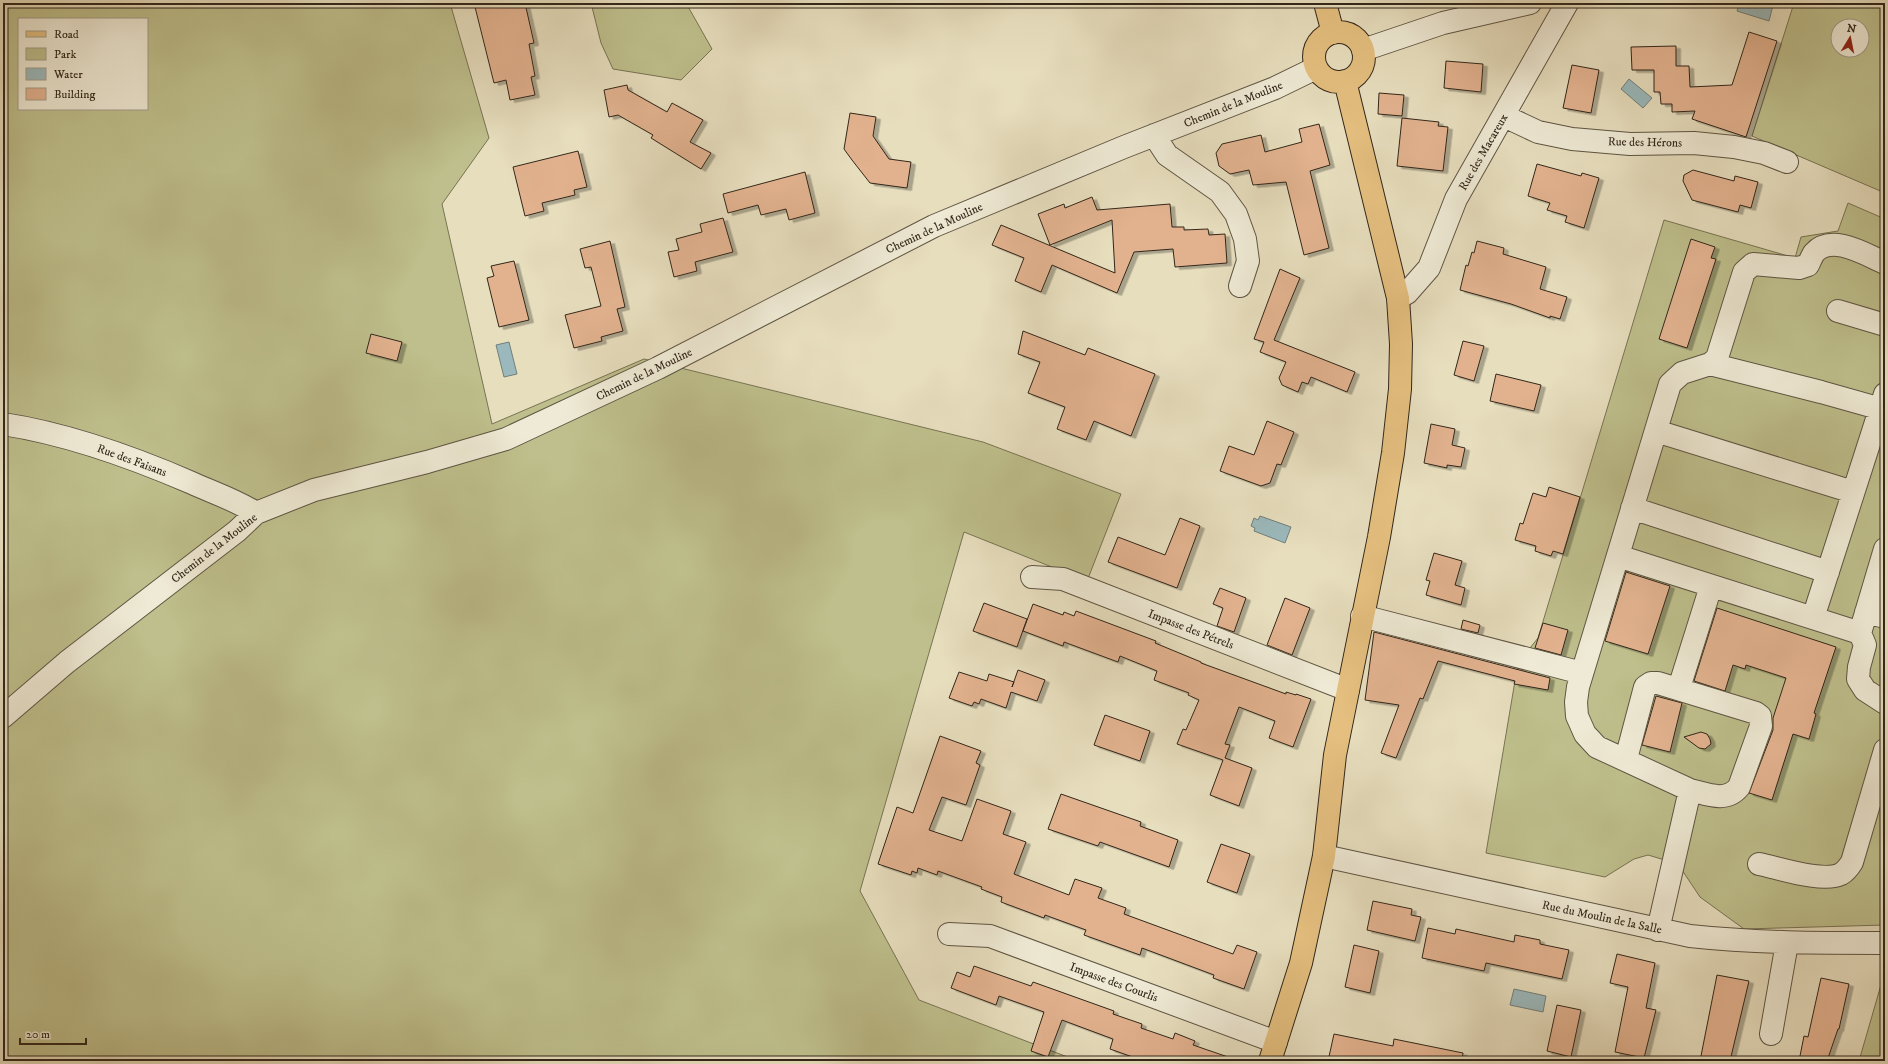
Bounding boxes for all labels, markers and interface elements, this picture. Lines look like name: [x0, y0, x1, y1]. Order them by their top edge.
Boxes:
legend: [18, 18, 148, 110]
north arrow: [1830, 18, 1870, 58]
text: N: [1846, 21, 1857, 37]
text: Road: [54, 27, 79, 42]
text: Park: [54, 47, 76, 62]
text: Water: [53, 67, 83, 82]
street label: Chemin de la Mouline: [1182, 78, 1285, 131]
text: Building: [54, 87, 95, 102]
street label: Rue des Macareux: [1455, 111, 1512, 193]
street label: Rue des Hérons: [1608, 134, 1682, 151]
street label: Chemin de la Mouline: [883, 199, 985, 257]
street label: Chemin de la Mouline: [594, 345, 695, 404]
street label: Rue des Faisans: [95, 441, 169, 480]
street label: Chemin de la Mouline: [168, 510, 260, 587]
street label: Impasse des Pétrels: [1146, 606, 1236, 653]
street label: Rue du Moulin de la Salle: [1541, 897, 1663, 938]
street label: Impasse des Courlis: [1068, 960, 1160, 1005]
scale bar: [20, 1020, 86, 1046]
text: 20 m: [26, 1027, 50, 1042]

